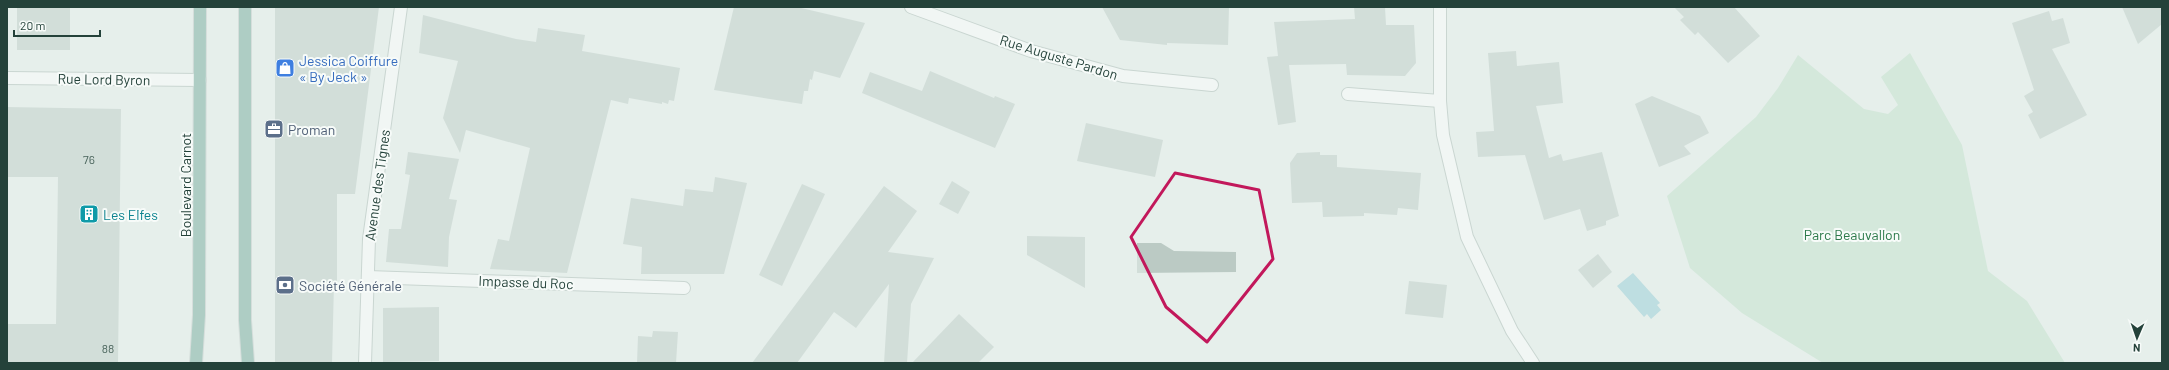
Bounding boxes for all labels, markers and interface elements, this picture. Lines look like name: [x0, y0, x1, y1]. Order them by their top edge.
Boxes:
scale bar: [14, 12, 100, 38]
text: 20 m: [20, 18, 46, 32]
street label: Rue Auguste Pardon: [998, 31, 1120, 83]
place label: Jessica Coiffure « By Jeck »: [299, 52, 398, 85]
shop icon: Jessica Coiffure « By Jeck »: [274, 57, 296, 79]
street label: Rue Lord Byron: [57, 70, 151, 88]
office icon: Proman: [263, 118, 285, 140]
place label: Proman: [288, 121, 335, 138]
street label: Avenue des Tignes: [361, 128, 393, 242]
street label: Boulevard Carnot: [177, 133, 194, 237]
house number: 76: [83, 152, 95, 166]
building icon: Les Elfes: [78, 203, 100, 225]
place label: Les Elfes: [103, 206, 158, 223]
park label: Parc Beauvallon: [1804, 226, 1900, 243]
street label: Impasse du Roc: [478, 272, 574, 292]
bank icon: Société Générale: [274, 274, 296, 296]
place label: Société Générale: [299, 277, 402, 294]
north arrow: [2117, 318, 2157, 358]
house number: 88: [102, 341, 114, 355]
text: N: [2133, 342, 2141, 355]

